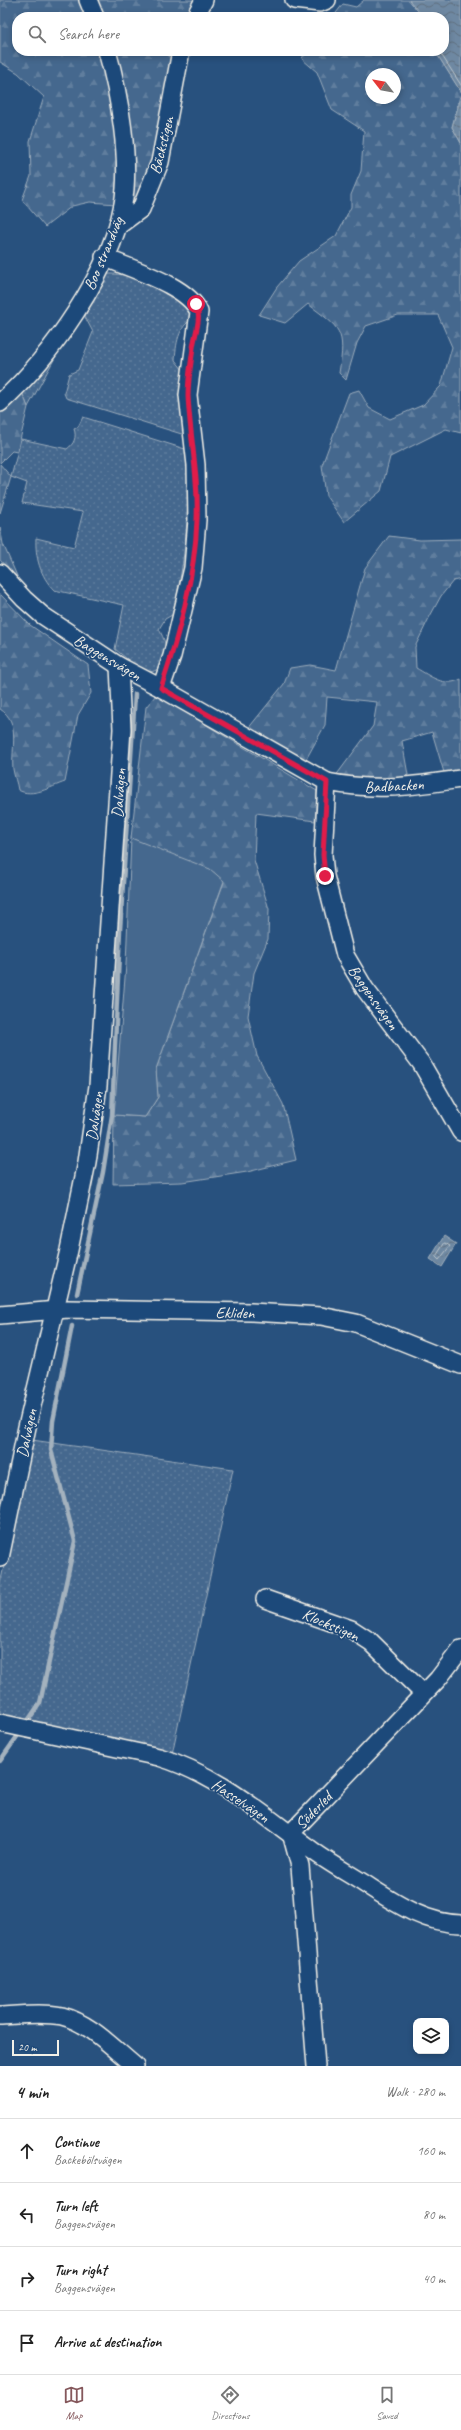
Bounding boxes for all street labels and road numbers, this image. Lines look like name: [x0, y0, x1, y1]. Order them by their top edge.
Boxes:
street label: Bäckstigen: [145, 114, 179, 176]
street label: Boo strandväg: [79, 212, 129, 293]
street label: Baggensvägen: [70, 630, 145, 686]
street label: Dalvägen: [107, 767, 131, 818]
street label: Badbacken: [364, 774, 425, 798]
street label: Baggensvägen: [344, 961, 403, 1035]
street label: Dalvägen: [82, 1090, 108, 1142]
street label: Ekliden: [215, 1303, 255, 1323]
street label: Dalvägen: [12, 1406, 42, 1459]
street label: Klockstigen: [299, 1604, 363, 1646]
street label: Hasselvägen: [208, 1774, 274, 1828]
street label: Söderled: [291, 1786, 338, 1834]

